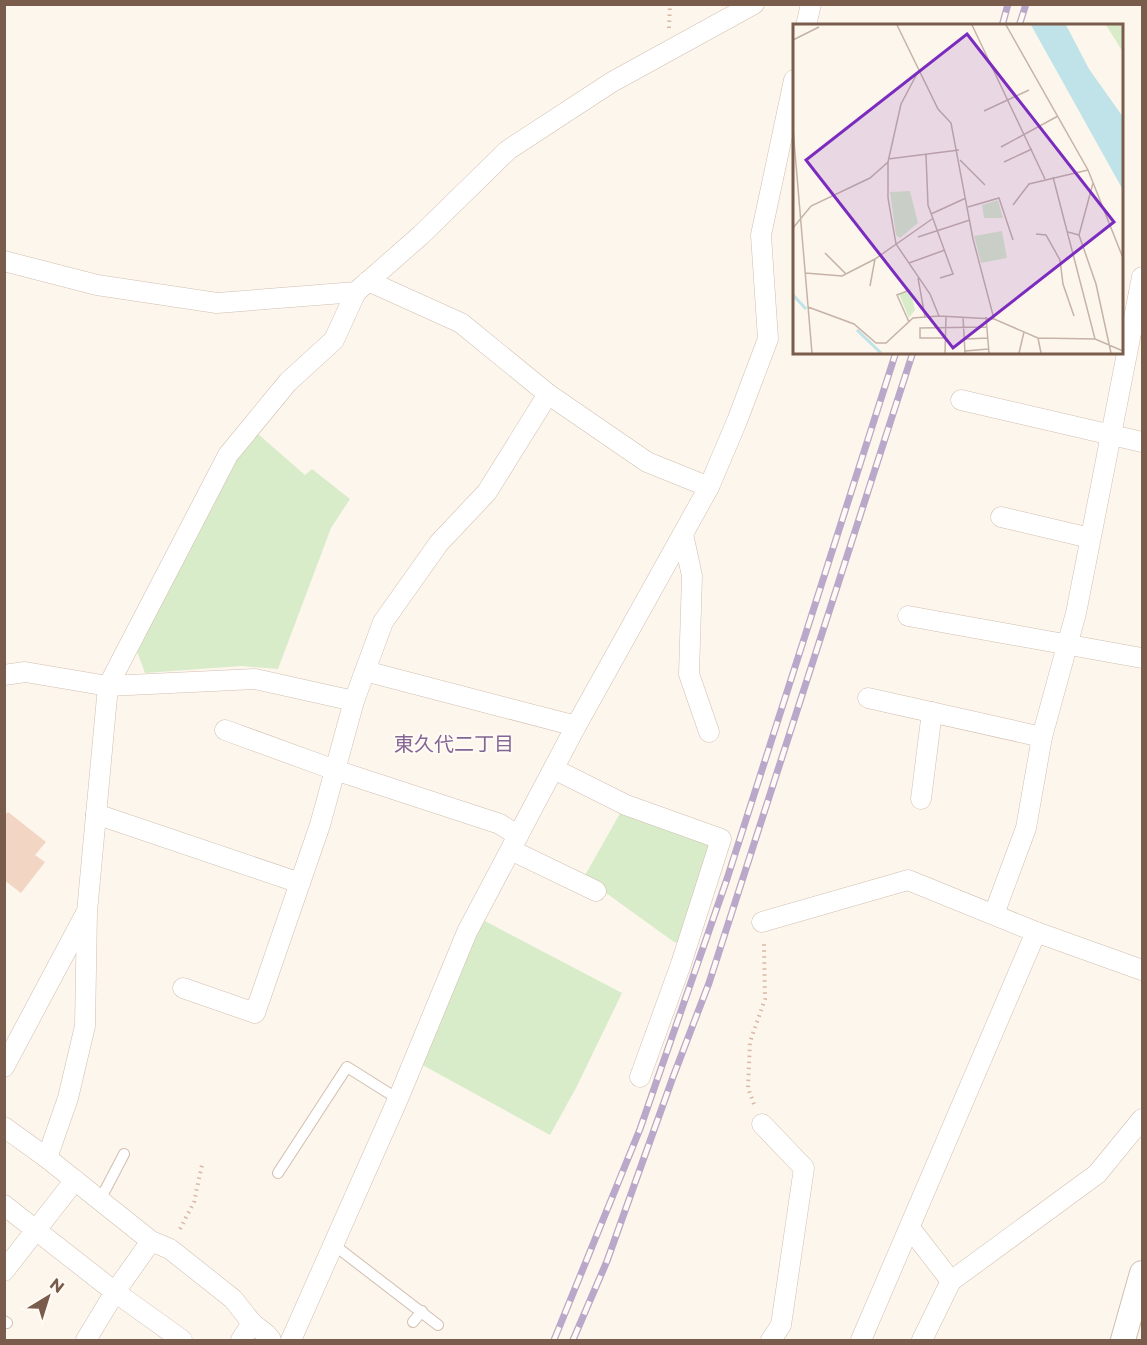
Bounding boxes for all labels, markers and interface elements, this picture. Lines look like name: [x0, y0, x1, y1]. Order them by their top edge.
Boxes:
inset map: [793, 24, 1123, 354]
district label: 東久代二丁目: [394, 732, 514, 756]
north arrow: [18, 1267, 78, 1327]
text: N: [46, 1274, 68, 1297]

